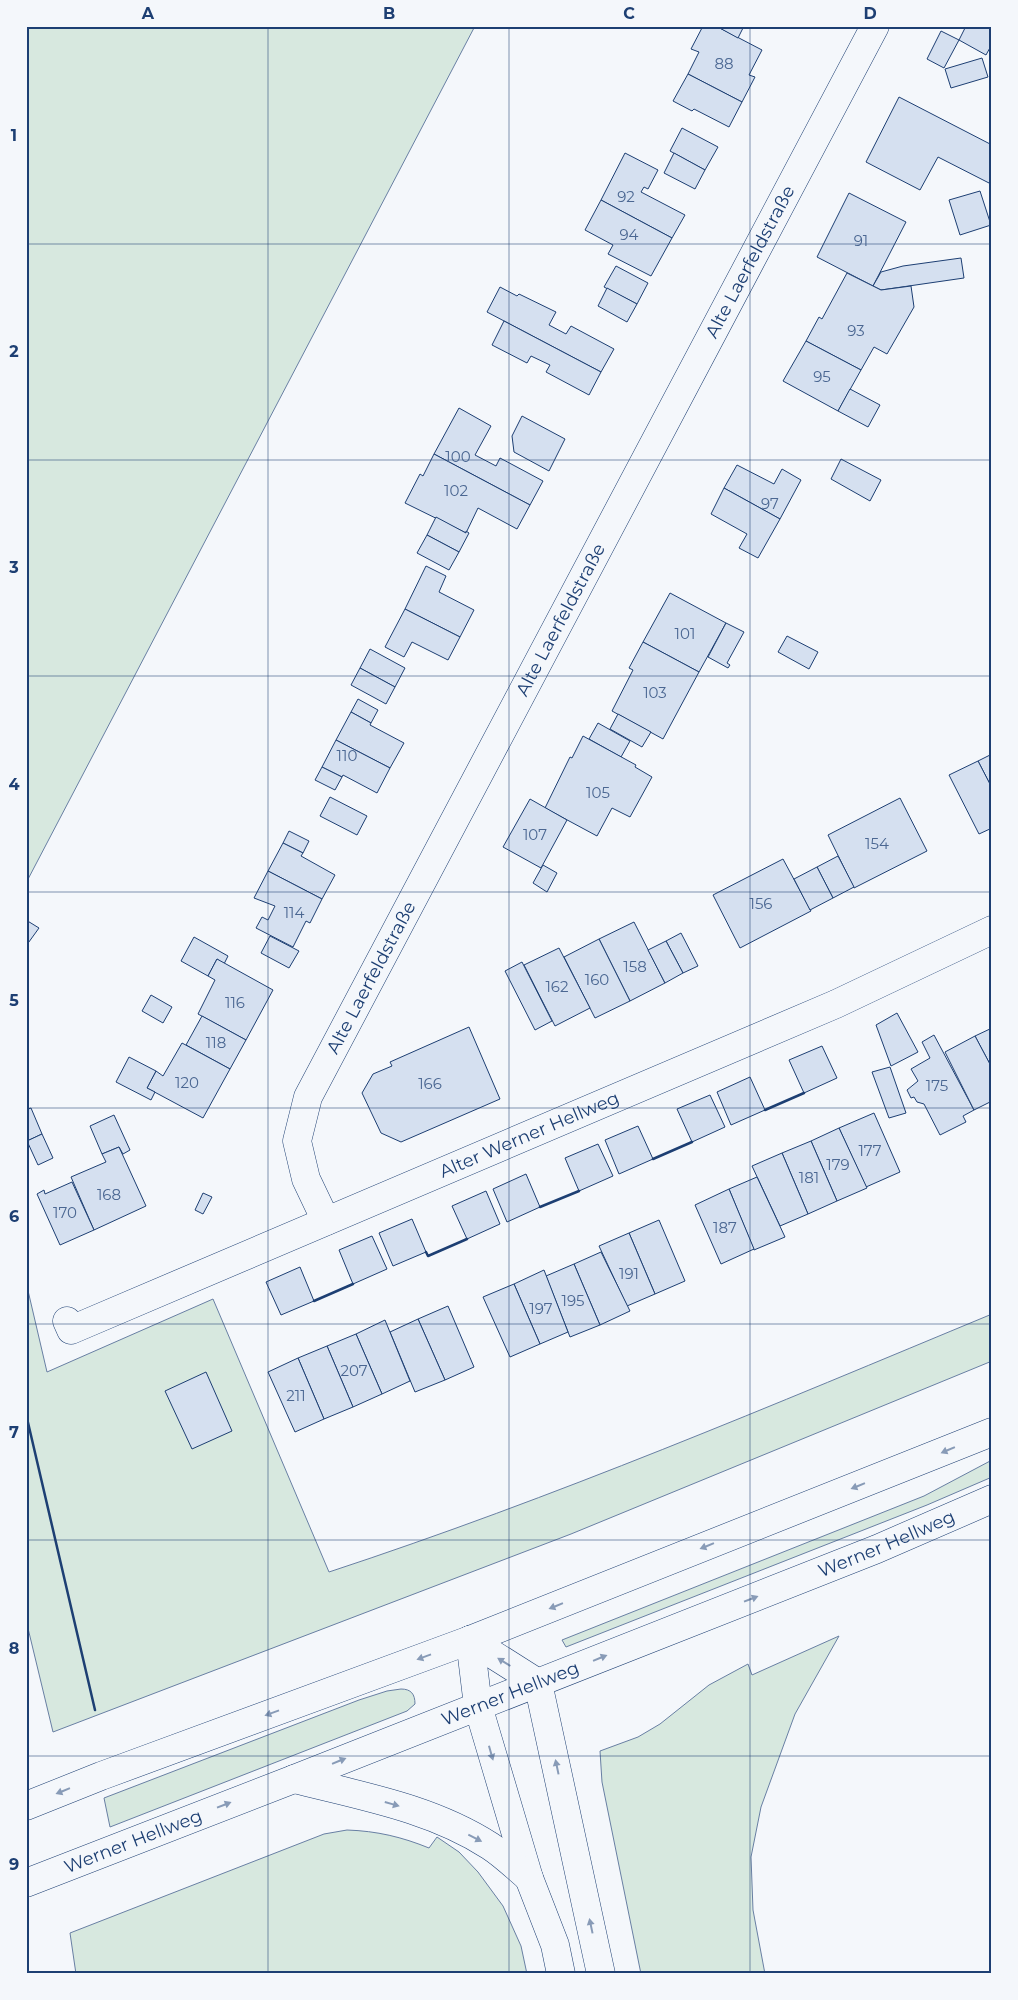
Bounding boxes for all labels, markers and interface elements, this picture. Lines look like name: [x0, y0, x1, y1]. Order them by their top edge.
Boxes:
text: A: [141, 4, 155, 23]
text: B: [383, 4, 395, 23]
text: C: [623, 4, 635, 23]
text: D: [863, 4, 877, 23]
house number: 88: [714, 54, 734, 73]
text: 1: [11, 126, 17, 145]
street label: Alte Laerfeldstraße: [701, 182, 800, 342]
house number: 92: [617, 187, 635, 206]
house number: 94: [619, 225, 639, 244]
house number: 91: [854, 231, 868, 250]
house number: 93: [847, 321, 865, 340]
text: 2: [9, 342, 19, 361]
house number: 95: [813, 367, 831, 386]
house number: 100: [445, 447, 471, 466]
house number: 102: [444, 481, 468, 500]
house number: 97: [761, 494, 779, 513]
street label: Alte Laerfeldstraße: [511, 540, 610, 700]
text: 3: [8, 558, 19, 577]
house number: 101: [675, 624, 695, 643]
house number: 103: [643, 683, 667, 702]
house number: 110: [337, 746, 357, 765]
text: 4: [8, 775, 20, 794]
house number: 105: [586, 783, 610, 802]
house number: 107: [523, 825, 547, 844]
house number: 154: [865, 834, 889, 853]
house number: 156: [749, 894, 773, 913]
street label: Alte Laerfeldstraße: [322, 897, 421, 1058]
house number: 114: [284, 903, 304, 922]
house number: 158: [623, 957, 647, 976]
house number: 160: [585, 970, 609, 989]
house number: 162: [545, 977, 569, 996]
text: 5: [9, 991, 19, 1010]
house number: 116: [225, 993, 245, 1012]
house number: 118: [206, 1033, 226, 1052]
house number: 120: [175, 1073, 199, 1092]
house number: 166: [418, 1074, 442, 1093]
house number: 175: [926, 1076, 948, 1095]
street label: Alter Werner Hellweg: [436, 1087, 623, 1183]
house number: 177: [858, 1141, 882, 1160]
house number: 179: [826, 1155, 850, 1174]
house number: 181: [799, 1168, 819, 1187]
house number: 168: [97, 1185, 121, 1204]
house number: 170: [53, 1203, 77, 1222]
text: 6: [9, 1207, 19, 1226]
house number: 187: [713, 1218, 737, 1237]
house number: 191: [619, 1264, 639, 1283]
house number: 195: [561, 1291, 585, 1310]
house number: 197: [529, 1299, 553, 1318]
house number: 207: [340, 1361, 368, 1380]
house number: 211: [286, 1386, 306, 1405]
text: 7: [9, 1423, 19, 1442]
one-way arrow: [941, 1447, 955, 1455]
one-way arrow: [851, 1483, 865, 1491]
street label: Werner Hellweg: [815, 1506, 958, 1582]
one-way arrow: [699, 1542, 714, 1550]
one-way arrow: [744, 1595, 759, 1603]
one-way arrow: [549, 1602, 563, 1610]
text: 8: [9, 1639, 19, 1658]
one-way arrow: [416, 1653, 431, 1661]
one-way arrow: [593, 1654, 607, 1662]
street label: Werner Hellweg: [438, 1657, 582, 1731]
one-way arrow: [497, 1657, 511, 1666]
one-way arrow: [264, 1710, 279, 1717]
one-way arrow: [488, 1745, 496, 1760]
one-way arrow: [332, 1757, 347, 1765]
one-way arrow: [553, 1760, 561, 1775]
one-way arrow: [56, 1788, 71, 1796]
one-way arrow: [384, 1800, 400, 1808]
one-way arrow: [217, 1801, 231, 1809]
street label: Werner Hellweg: [61, 1805, 205, 1878]
one-way arrow: [467, 1834, 482, 1842]
text: 9: [9, 1855, 19, 1874]
one-way arrow: [587, 1918, 595, 1934]

